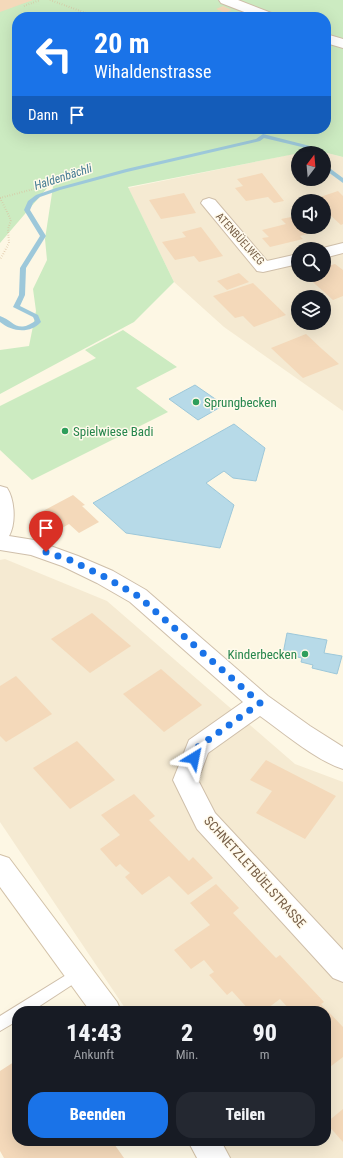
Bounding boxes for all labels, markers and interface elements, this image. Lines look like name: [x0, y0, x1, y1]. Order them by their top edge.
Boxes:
text: 20 m: [94, 27, 150, 60]
icon: left: [28, 28, 80, 80]
text: Wihaldenstrasse: [94, 61, 212, 82]
icon: arrive: [66, 104, 88, 126]
text: Dann: [28, 106, 58, 124]
north arrow: [291, 146, 331, 186]
map controls: [291, 146, 331, 330]
water label: Haldenbächli: [32, 161, 94, 193]
button: sound: [291, 194, 331, 234]
street label: ATENBÜELWEG: [213, 210, 267, 268]
button: search: [291, 242, 331, 282]
button: layers: [291, 290, 331, 330]
place label: Sprungbecken: [204, 395, 277, 410]
marker: Sprungbecken: [191, 397, 201, 407]
place label: Spielwiese Badi: [73, 424, 154, 439]
marker: Spielwiese Badi: [60, 426, 70, 436]
pin: [29, 511, 63, 552]
icon: arrive: [35, 517, 57, 539]
place label: Kinderbecken: [227, 647, 297, 662]
marker: Kinderbecken: [300, 649, 310, 659]
position arrow: [173, 737, 215, 779]
street label: SCHNETZLETBÜELSTRASSE: [201, 813, 309, 931]
text: 14:43: [66, 1019, 122, 1047]
text: 2: [181, 1019, 193, 1047]
text: 90: [252, 1019, 277, 1047]
text: Ankunft: [74, 1047, 114, 1062]
text: Min.: [176, 1047, 198, 1062]
text: m: [260, 1047, 270, 1062]
button: Beenden: [28, 1092, 168, 1138]
button: Teilen: [176, 1092, 315, 1138]

